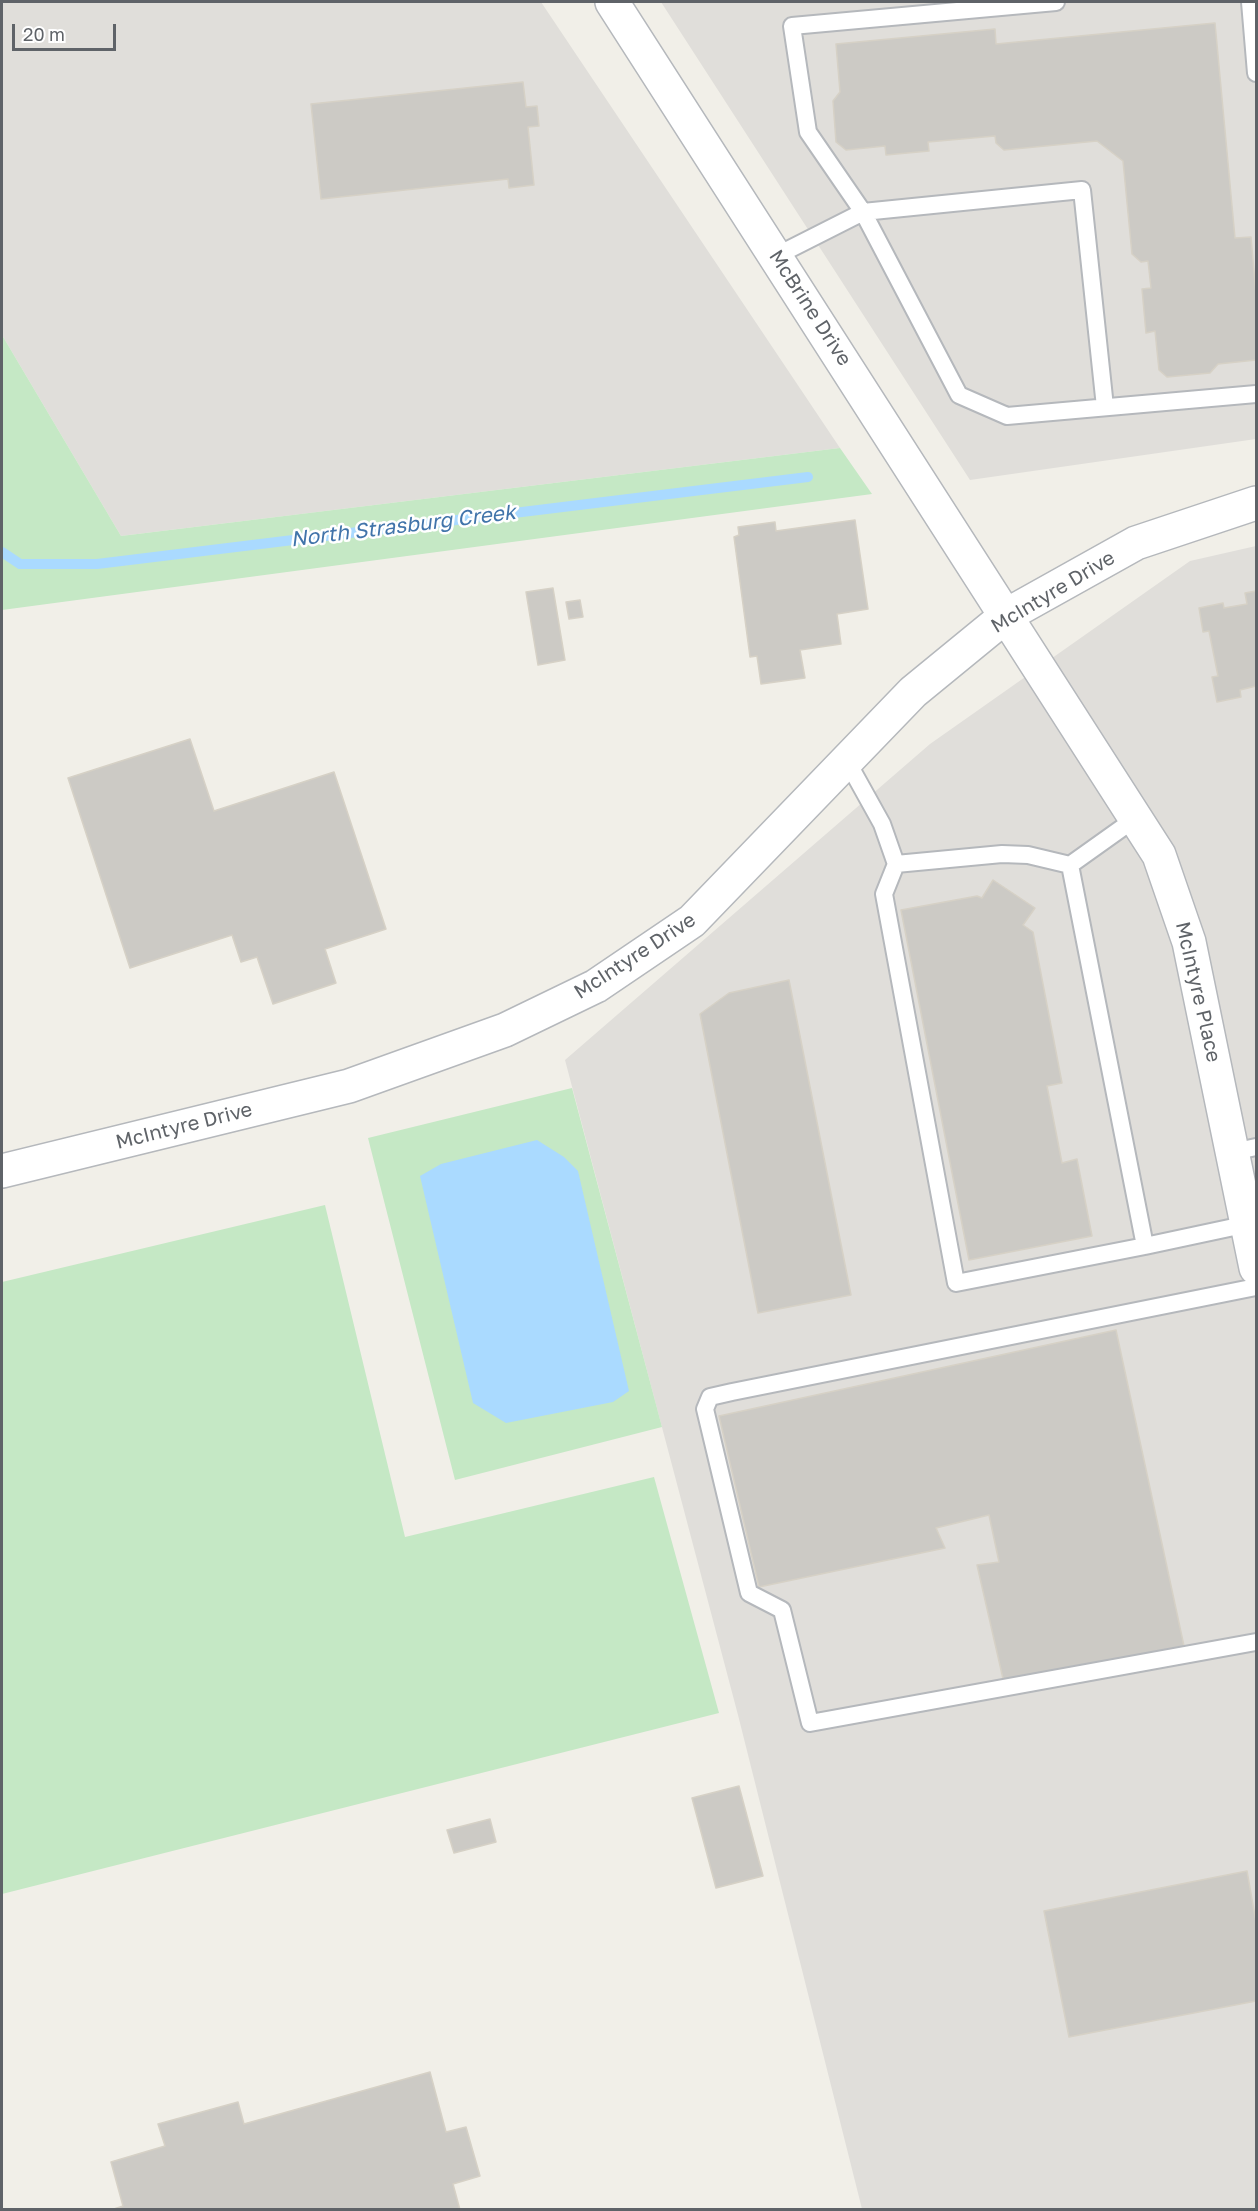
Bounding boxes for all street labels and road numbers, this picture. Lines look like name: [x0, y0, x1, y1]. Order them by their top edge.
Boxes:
street label: McBrine Drive: [764, 246, 856, 370]
street label: McIntyre Drive: [987, 546, 1119, 638]
street label: McIntyre Drive: [570, 908, 700, 1004]
street label: McIntyre Place: [1170, 919, 1226, 1065]
street label: McIntyre Drive: [113, 1097, 255, 1155]

